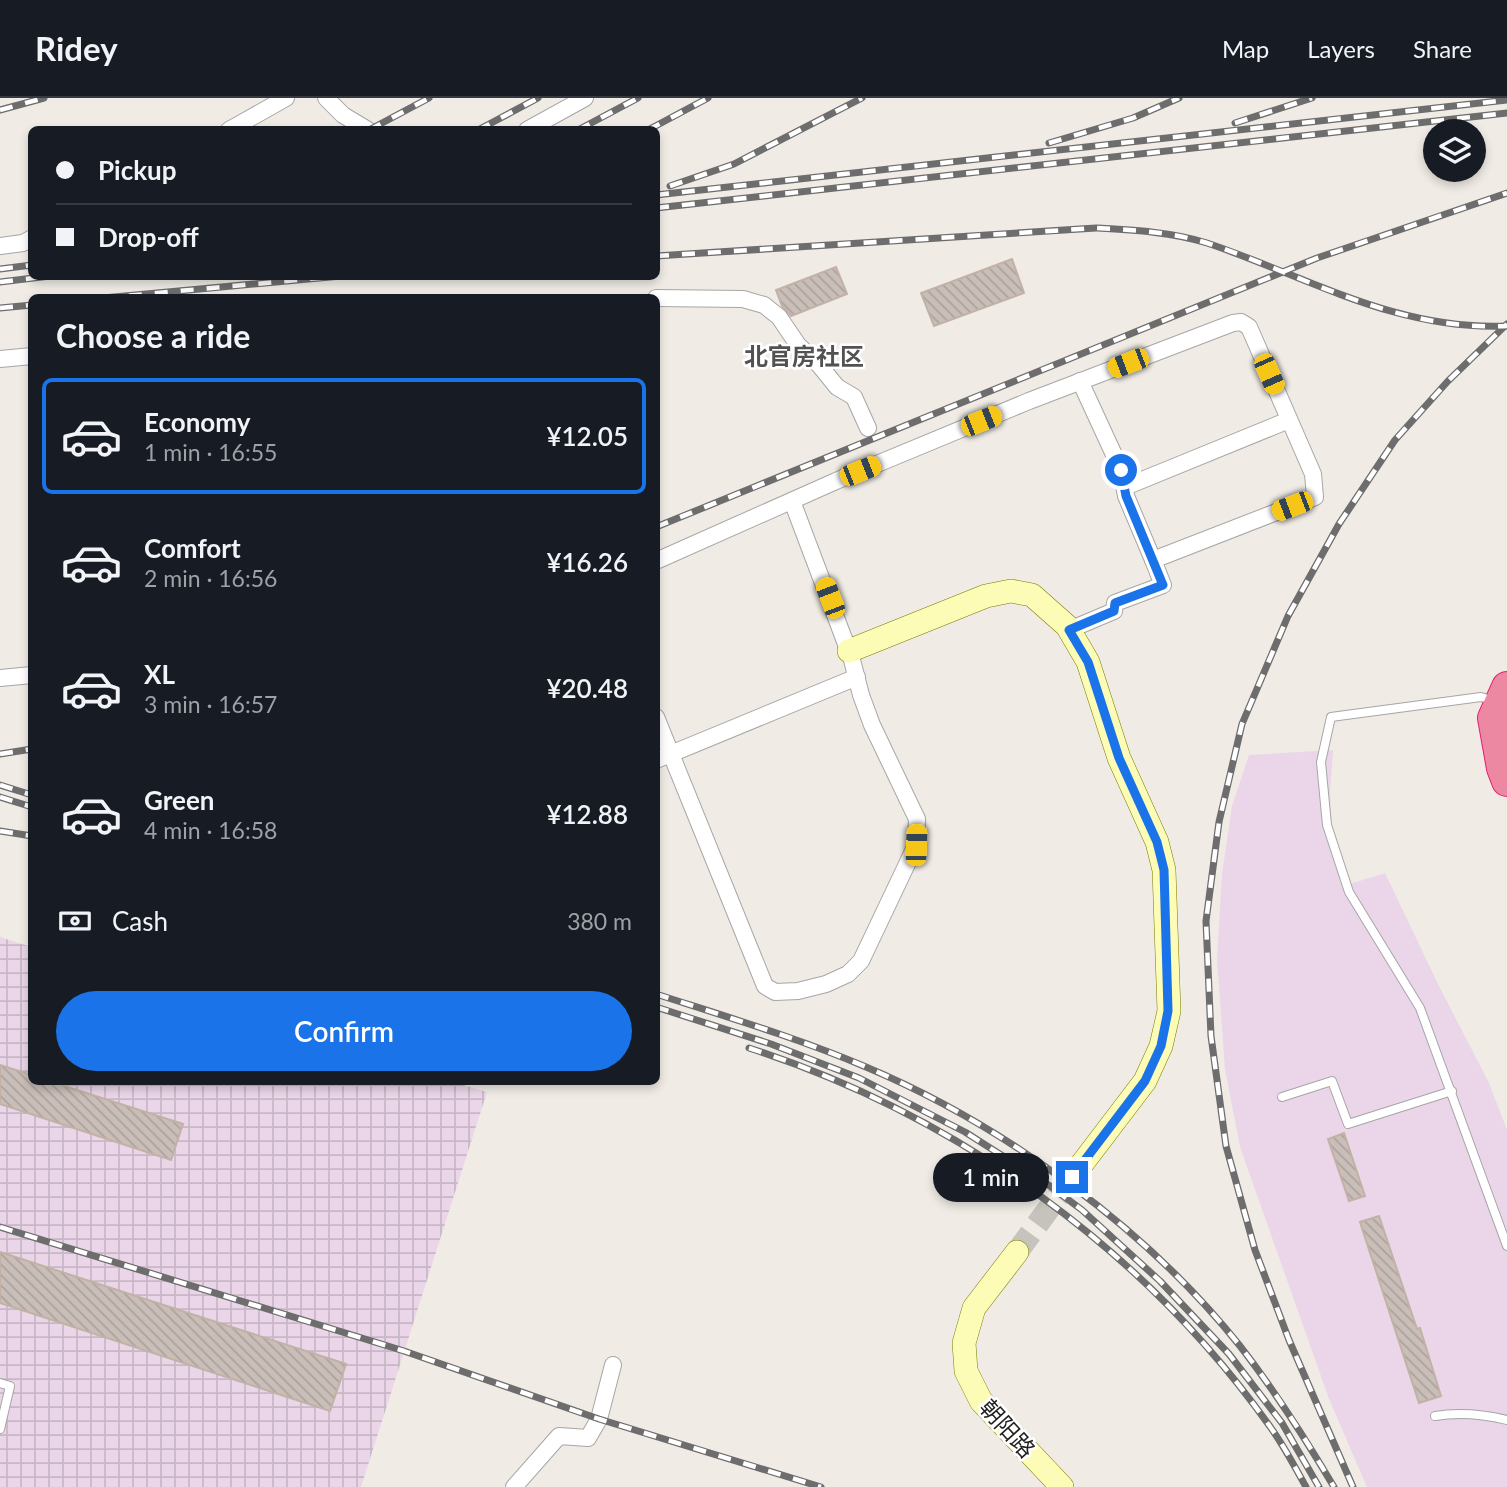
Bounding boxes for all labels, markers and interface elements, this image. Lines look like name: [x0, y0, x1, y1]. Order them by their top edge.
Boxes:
text: Ridey: [35, 28, 118, 68]
text: Map: [1222, 34, 1269, 63]
text: Layers: [1307, 34, 1375, 63]
text: Share: [1413, 34, 1472, 63]
map controls: [1423, 119, 1486, 182]
button: layers: [1423, 119, 1486, 182]
text: Pickup: [98, 154, 177, 186]
text: Drop-off: [98, 221, 199, 253]
text: Choose a ride: [56, 316, 250, 355]
district label: 北官房社区: [744, 341, 864, 370]
car: [1105, 346, 1152, 380]
car: [1251, 351, 1288, 397]
car: [958, 403, 1005, 439]
icon: car: [60, 405, 123, 468]
text: Economy: [144, 406, 250, 438]
text: ¥12.05: [546, 420, 628, 452]
text: 1 min · 16:55: [144, 438, 277, 466]
car: [837, 453, 884, 489]
route start: [1105, 454, 1137, 486]
car: [1269, 489, 1316, 523]
icon: car: [60, 531, 123, 594]
text: Comfort: [144, 532, 241, 564]
text: ¥16.26: [546, 546, 628, 578]
text: 2 min · 16:56: [144, 564, 277, 592]
car: [813, 575, 848, 621]
icon: car: [60, 657, 123, 720]
text: XL: [144, 658, 175, 690]
text: ¥20.48: [546, 672, 628, 704]
text: 3 min · 16:57: [144, 690, 277, 718]
icon: car: [60, 783, 123, 846]
text: Green: [144, 784, 214, 816]
text: ¥12.88: [546, 798, 628, 830]
text: 4 min · 16:58: [144, 816, 277, 844]
car: [905, 824, 928, 866]
icon: cash: [56, 902, 94, 940]
text: Cash: [112, 905, 168, 937]
text: 380 m: [567, 907, 632, 935]
button: Confirm: [56, 991, 632, 1071]
callout: 1 min: [932, 1152, 1048, 1202]
route end: [1056, 1161, 1088, 1193]
text: 1 min: [963, 1163, 1019, 1191]
street label: 朝阳路: [975, 1393, 1041, 1463]

